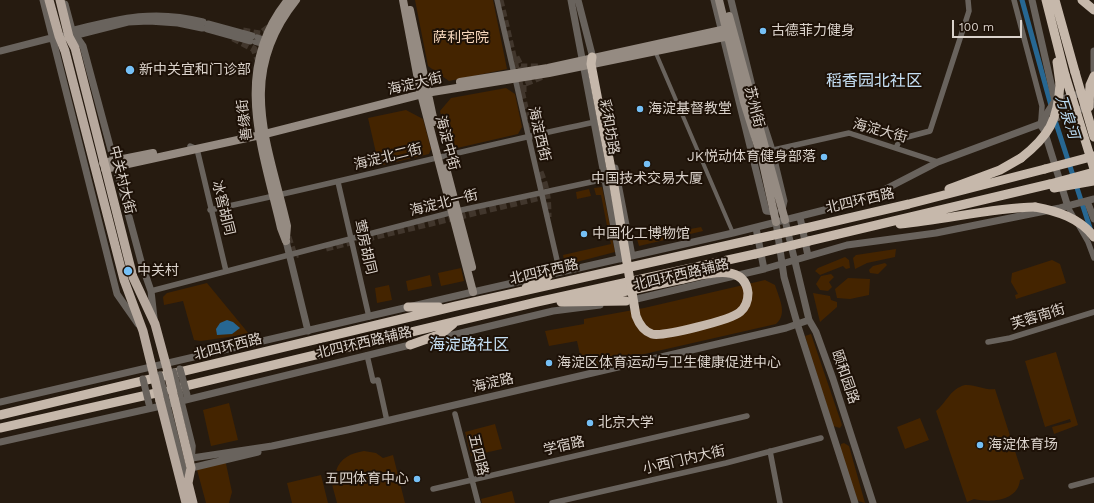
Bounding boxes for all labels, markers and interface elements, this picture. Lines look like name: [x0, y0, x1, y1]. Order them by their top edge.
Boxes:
scale bar: [954, 12, 1024, 38]
text: 100 m: [959, 20, 994, 34]
place label: 古德菲力健身: [771, 23, 855, 39]
marker: 古德菲力健身: [758, 26, 768, 36]
park label: 萨利宅院: [433, 30, 489, 46]
place label: 新中关宜和门诊部: [139, 62, 251, 78]
marker: 新中关宜和门诊部: [124, 64, 136, 76]
street label: 海淀大街: [386, 70, 444, 98]
district label: 稻香园北社区: [826, 71, 922, 91]
street label: 苏州街: [741, 85, 767, 129]
water label: 万泉河: [1051, 93, 1083, 141]
street label: 善缘街: [234, 98, 256, 142]
street label: 彩和坊路: [596, 98, 622, 156]
place label: 海淀基督教堂: [648, 101, 732, 117]
marker: 海淀基督教堂: [635, 104, 645, 114]
street label: 海淀西街: [525, 105, 553, 163]
street label: 海淀中街: [432, 114, 462, 172]
street label: 海淀大街: [851, 116, 909, 146]
street label: 海淀北二街: [352, 140, 424, 174]
street label: 中关村大街: [105, 144, 139, 216]
place label: JK悦动体育健身部落: [687, 149, 816, 165]
marker: JK悦动体育健身部落: [819, 152, 829, 162]
marker: 中国技术交易大厦: [642, 159, 652, 169]
place label: 中国技术交易大厦: [591, 171, 703, 187]
street label: 冰窖胡同: [208, 179, 238, 237]
street label: 北四环西路: [824, 185, 896, 217]
street label: 海淀北一街: [408, 186, 480, 220]
street label: 莺房胡同: [351, 218, 379, 276]
place label: 中国化工博物馆: [592, 226, 690, 242]
marker: 中国化工博物馆: [579, 229, 589, 239]
street label: 北四环西路: [508, 256, 580, 288]
street label: 北四环西路辅路: [631, 256, 731, 294]
place label: 中关村: [137, 263, 179, 279]
marker: 中关村: [122, 265, 134, 277]
street label: 芙蓉南街: [1009, 301, 1067, 333]
street label: 北四环西路辅路: [314, 324, 414, 362]
street label: 北四环西路: [192, 330, 264, 364]
district label: 海淀路社区: [429, 335, 509, 355]
street label: 颐和园路: [828, 348, 862, 406]
place label: 海淀区体育运动与卫生健康促进中心: [557, 355, 781, 371]
marker: 海淀区体育运动与卫生健康促进中心: [544, 358, 554, 368]
street label: 海淀路: [471, 370, 515, 396]
place label: 北京大学: [598, 415, 654, 431]
marker: 北京大学: [585, 418, 595, 428]
street label: 五四路: [465, 433, 491, 477]
street label: 学宿路: [542, 433, 586, 459]
place label: 海淀体育场: [988, 437, 1058, 453]
marker: 海淀体育场: [975, 440, 985, 450]
street label: 小西门内大街: [641, 442, 727, 478]
place label: 五四体育中心: [325, 471, 409, 487]
marker: 五四体育中心: [412, 474, 422, 484]

